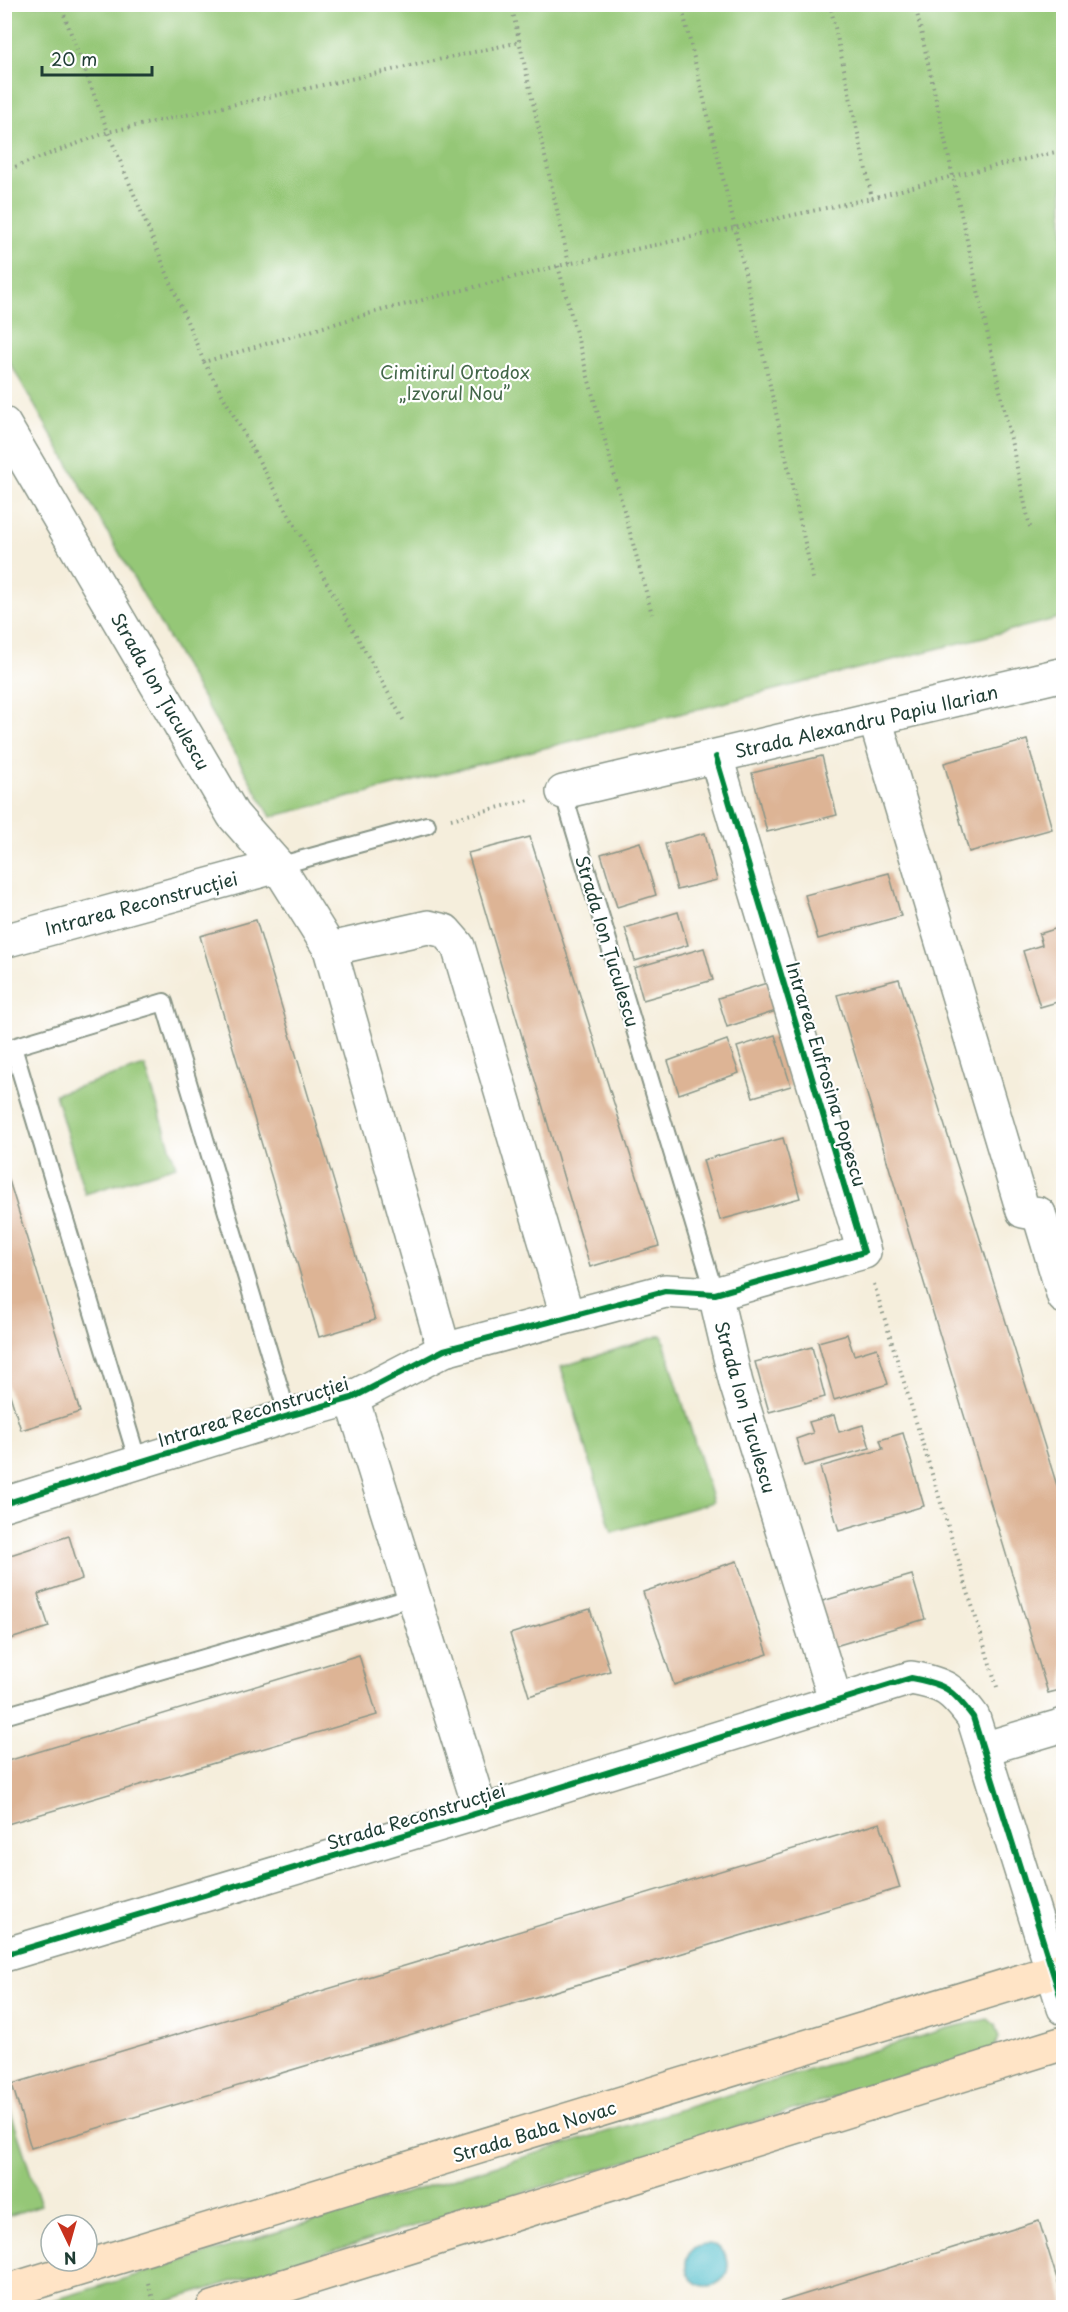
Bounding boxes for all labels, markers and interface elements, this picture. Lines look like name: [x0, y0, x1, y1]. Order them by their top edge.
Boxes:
scale bar: [42, 39, 152, 77]
text: 20 m: [51, 45, 97, 72]
park label: Cimitirul Ortodox „Izvorul Nou”: [380, 358, 530, 406]
street label: Strada Ion Țuculescu: [105, 607, 217, 775]
street label: Strada Alexandru Papiu Ilarian: [732, 678, 1000, 764]
street label: Strada Ion Țuculescu: [569, 852, 647, 1030]
street label: Intrarea Reconstrucției: [42, 864, 240, 942]
street label: Intrarea Eufrosina Popescu: [780, 958, 874, 1190]
street label: Strada Ion Țuculescu: [708, 1318, 784, 1496]
street label: Intrarea Reconstrucției: [154, 1369, 352, 1453]
street label: Strada Reconstrucției: [323, 1776, 509, 1856]
street label: Strada Baba Novac: [449, 2093, 619, 2169]
north arrow: [39, 2213, 99, 2273]
text: N: [63, 2246, 78, 2271]

